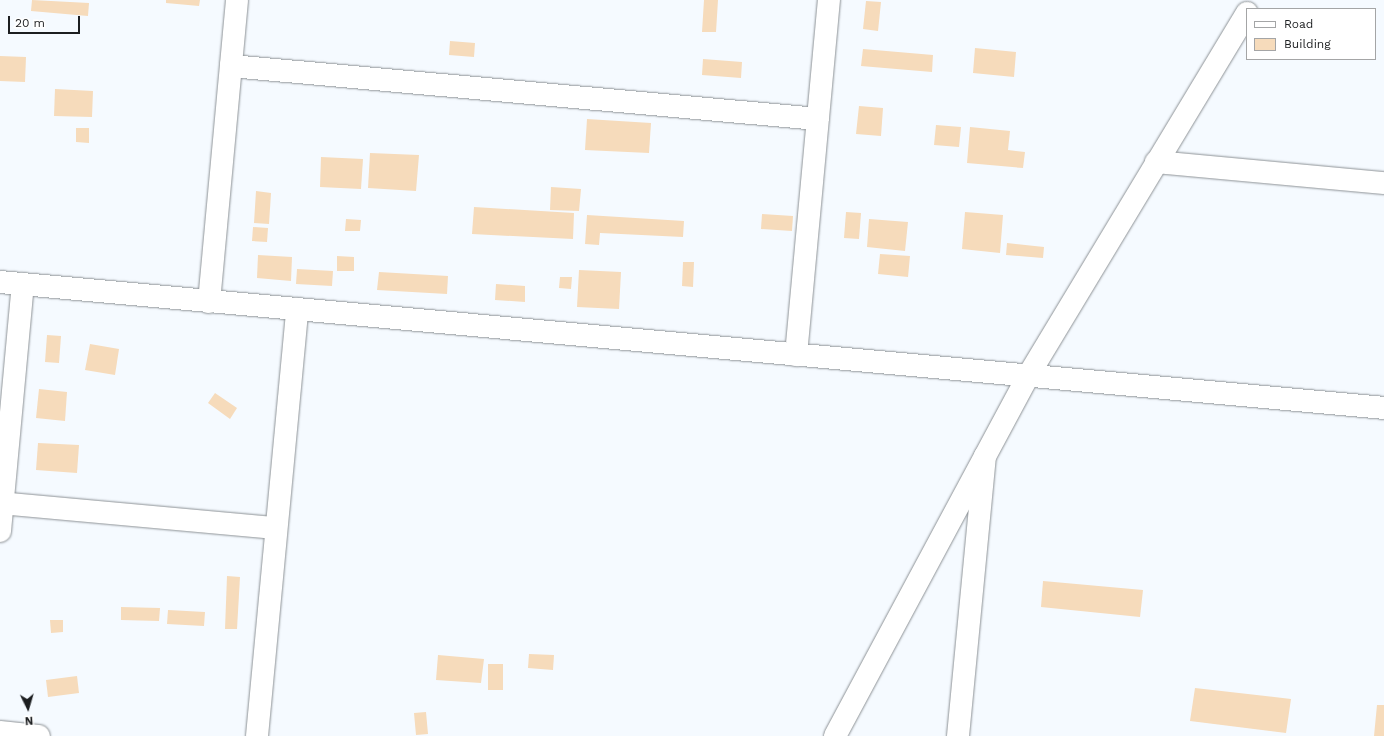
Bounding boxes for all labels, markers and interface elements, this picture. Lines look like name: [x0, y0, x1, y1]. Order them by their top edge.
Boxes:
scale bar: [10, 8, 82, 34]
legend: [1246, 8, 1376, 60]
text: 20 m: [15, 16, 45, 30]
text: Road: [1284, 17, 1313, 31]
text: Building: [1284, 37, 1331, 51]
north arrow: [8, 688, 48, 728]
text: N: [24, 714, 34, 727]

